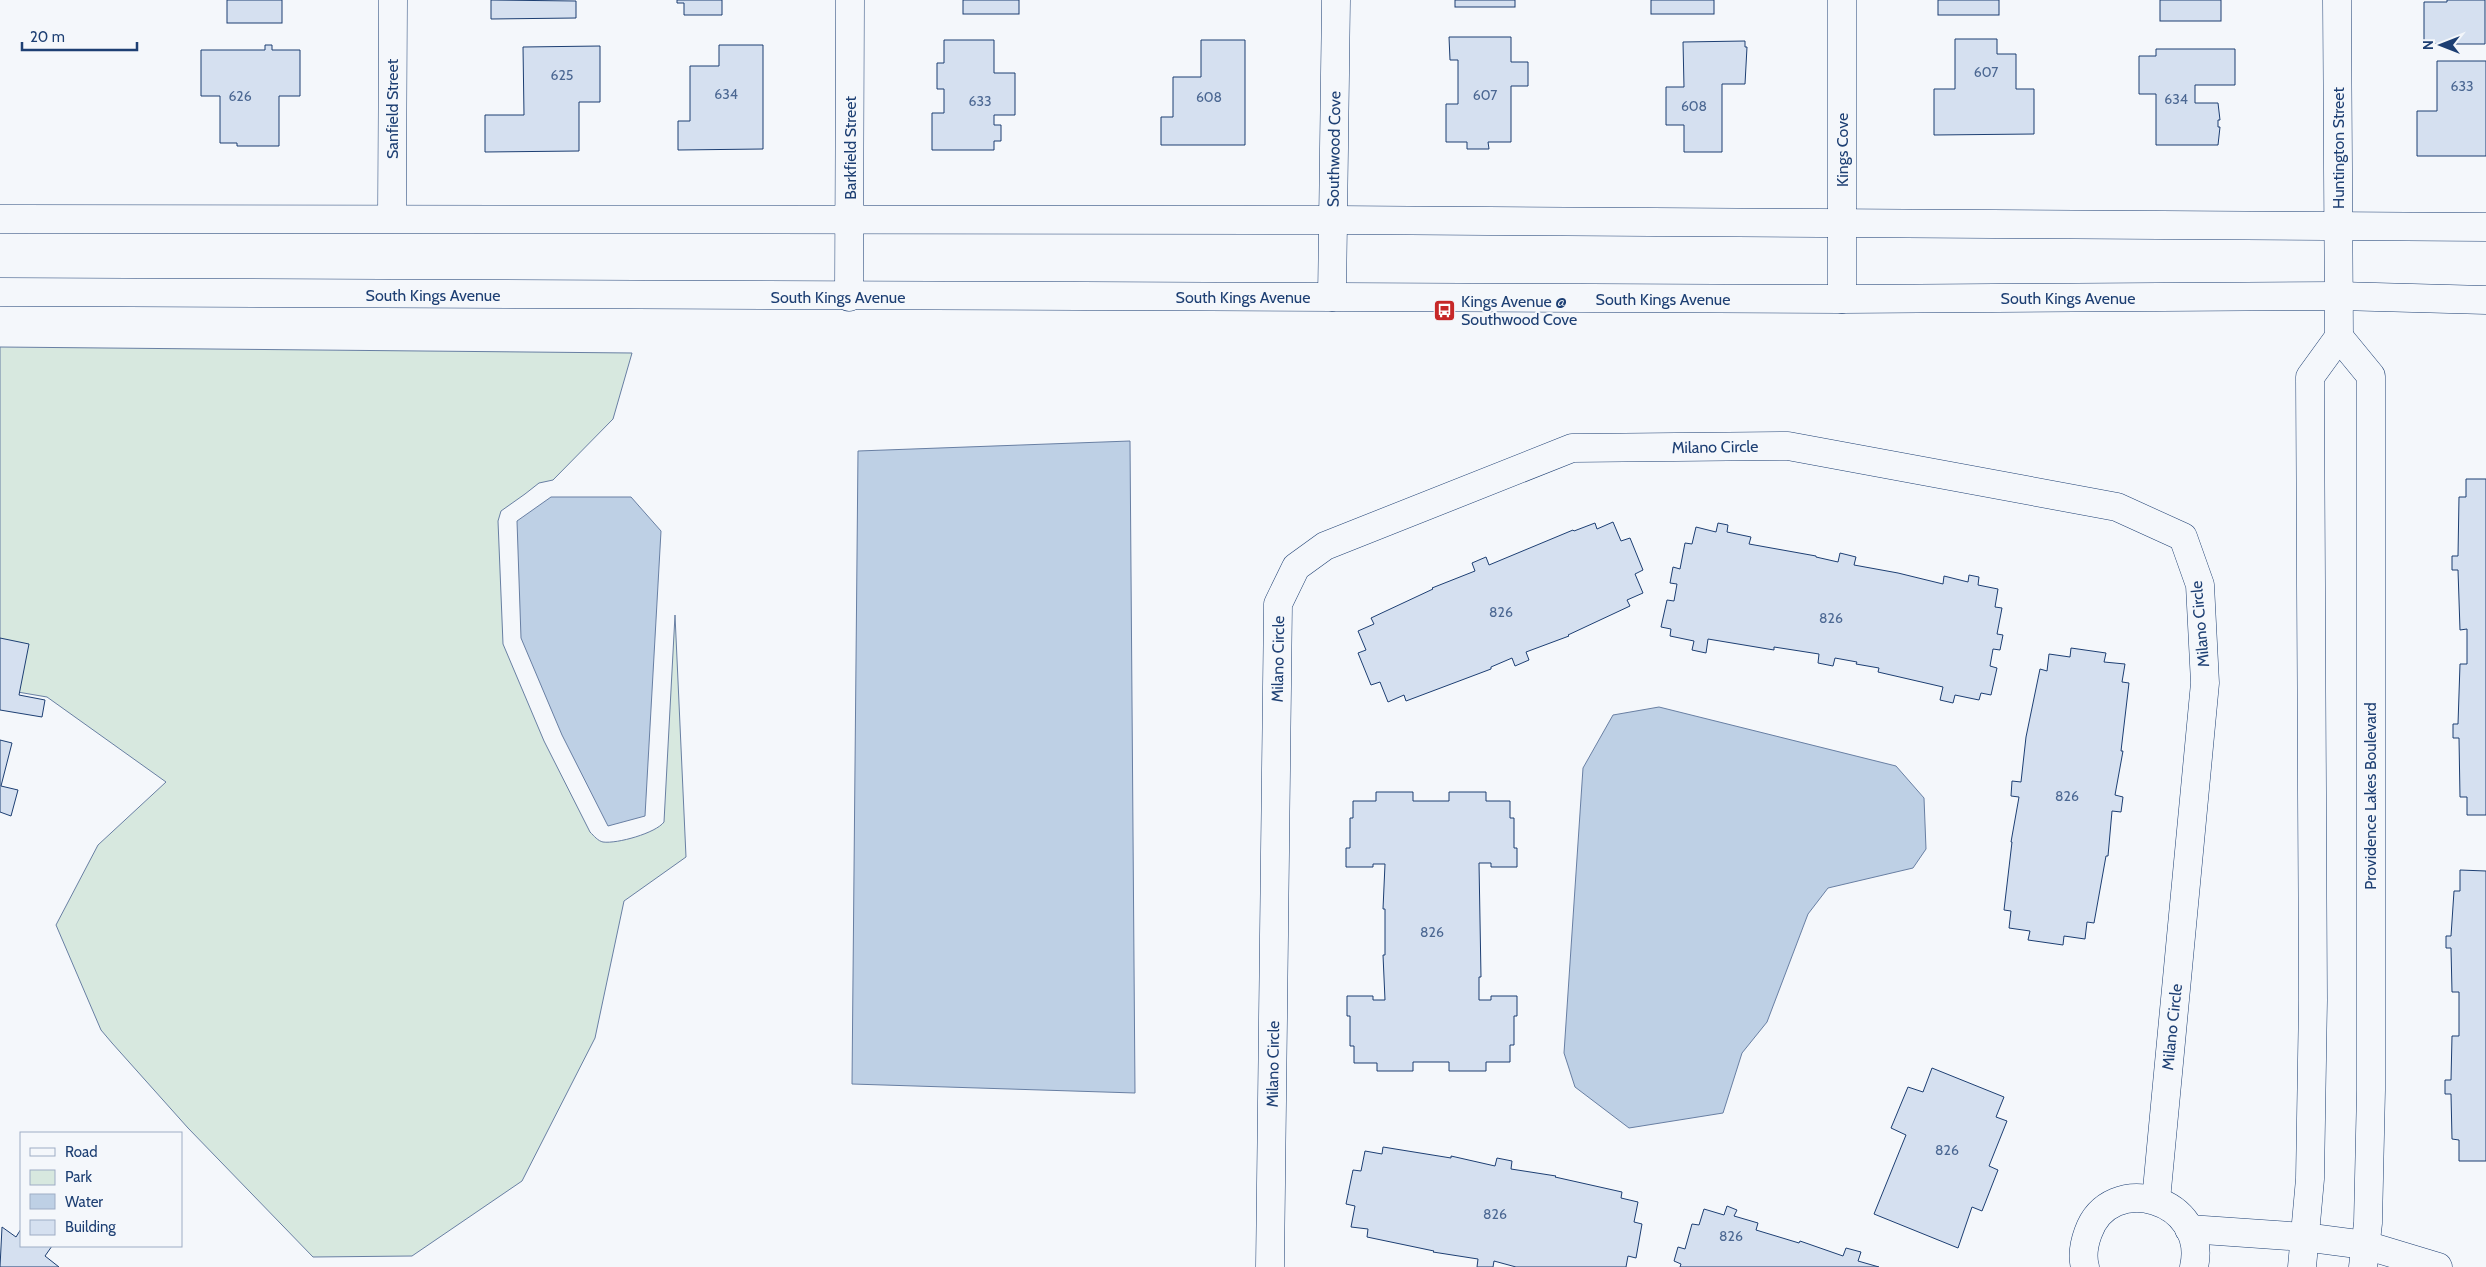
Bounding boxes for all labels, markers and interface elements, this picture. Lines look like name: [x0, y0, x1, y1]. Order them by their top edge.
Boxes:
scale bar: [22, 20, 138, 52]
north arrow: [2416, 20, 2466, 70]
text: 20 m: [30, 28, 65, 46]
text: N: [2419, 40, 2437, 50]
street label: Sanfield Street: [383, 58, 402, 159]
house number: 607: [1974, 63, 1998, 81]
house number: 625: [551, 66, 573, 84]
house number: 633: [2450, 77, 2474, 95]
house number: 634: [714, 85, 738, 103]
house number: 607: [1473, 86, 1497, 104]
street label: Huntington Street: [2329, 86, 2348, 209]
house number: 626: [228, 87, 252, 105]
house number: 608: [1196, 88, 1222, 106]
house number: 634: [2164, 90, 2188, 108]
street label: Southwood Cove: [1323, 91, 1345, 207]
house number: 633: [968, 92, 992, 110]
street label: Barkfield Street: [841, 96, 860, 200]
house number: 608: [1681, 97, 1707, 115]
street label: Kings Cove: [1833, 113, 1852, 187]
street label: South Kings Avenue: [366, 286, 500, 305]
street label: South Kings Avenue: [771, 288, 905, 307]
street label: South Kings Avenue: [1176, 288, 1310, 307]
street label: South Kings Avenue: [2001, 289, 2135, 308]
street label: South Kings Avenue: [1596, 290, 1730, 309]
place label: Kings Avenue @ Southwood Cove: [1461, 292, 1577, 329]
bus stop icon: Kings Avenue @ Southwood Cove: [1433, 298, 1457, 322]
street label: Milano Circle: [1671, 437, 1759, 457]
street label: Milano Circle: [2187, 580, 2213, 668]
house number: 826: [1489, 603, 1513, 621]
house number: 826: [1819, 609, 1843, 627]
street label: Milano Circle: [1268, 615, 1288, 703]
street label: Providence Lakes Boulevard: [2361, 702, 2380, 890]
house number: 826: [2055, 787, 2079, 805]
house number: 826: [1420, 923, 1444, 941]
street label: Milano Circle: [2158, 983, 2186, 1071]
street label: Milano Circle: [1263, 1020, 1283, 1108]
legend: [20, 1132, 182, 1247]
house number: 826: [1935, 1141, 1959, 1159]
text: Road: [65, 1143, 98, 1161]
text: Park: [65, 1168, 92, 1186]
text: Water: [65, 1193, 103, 1211]
house number: 826: [1483, 1205, 1507, 1223]
text: Building: [65, 1218, 116, 1236]
house number: 826: [1719, 1227, 1743, 1245]

